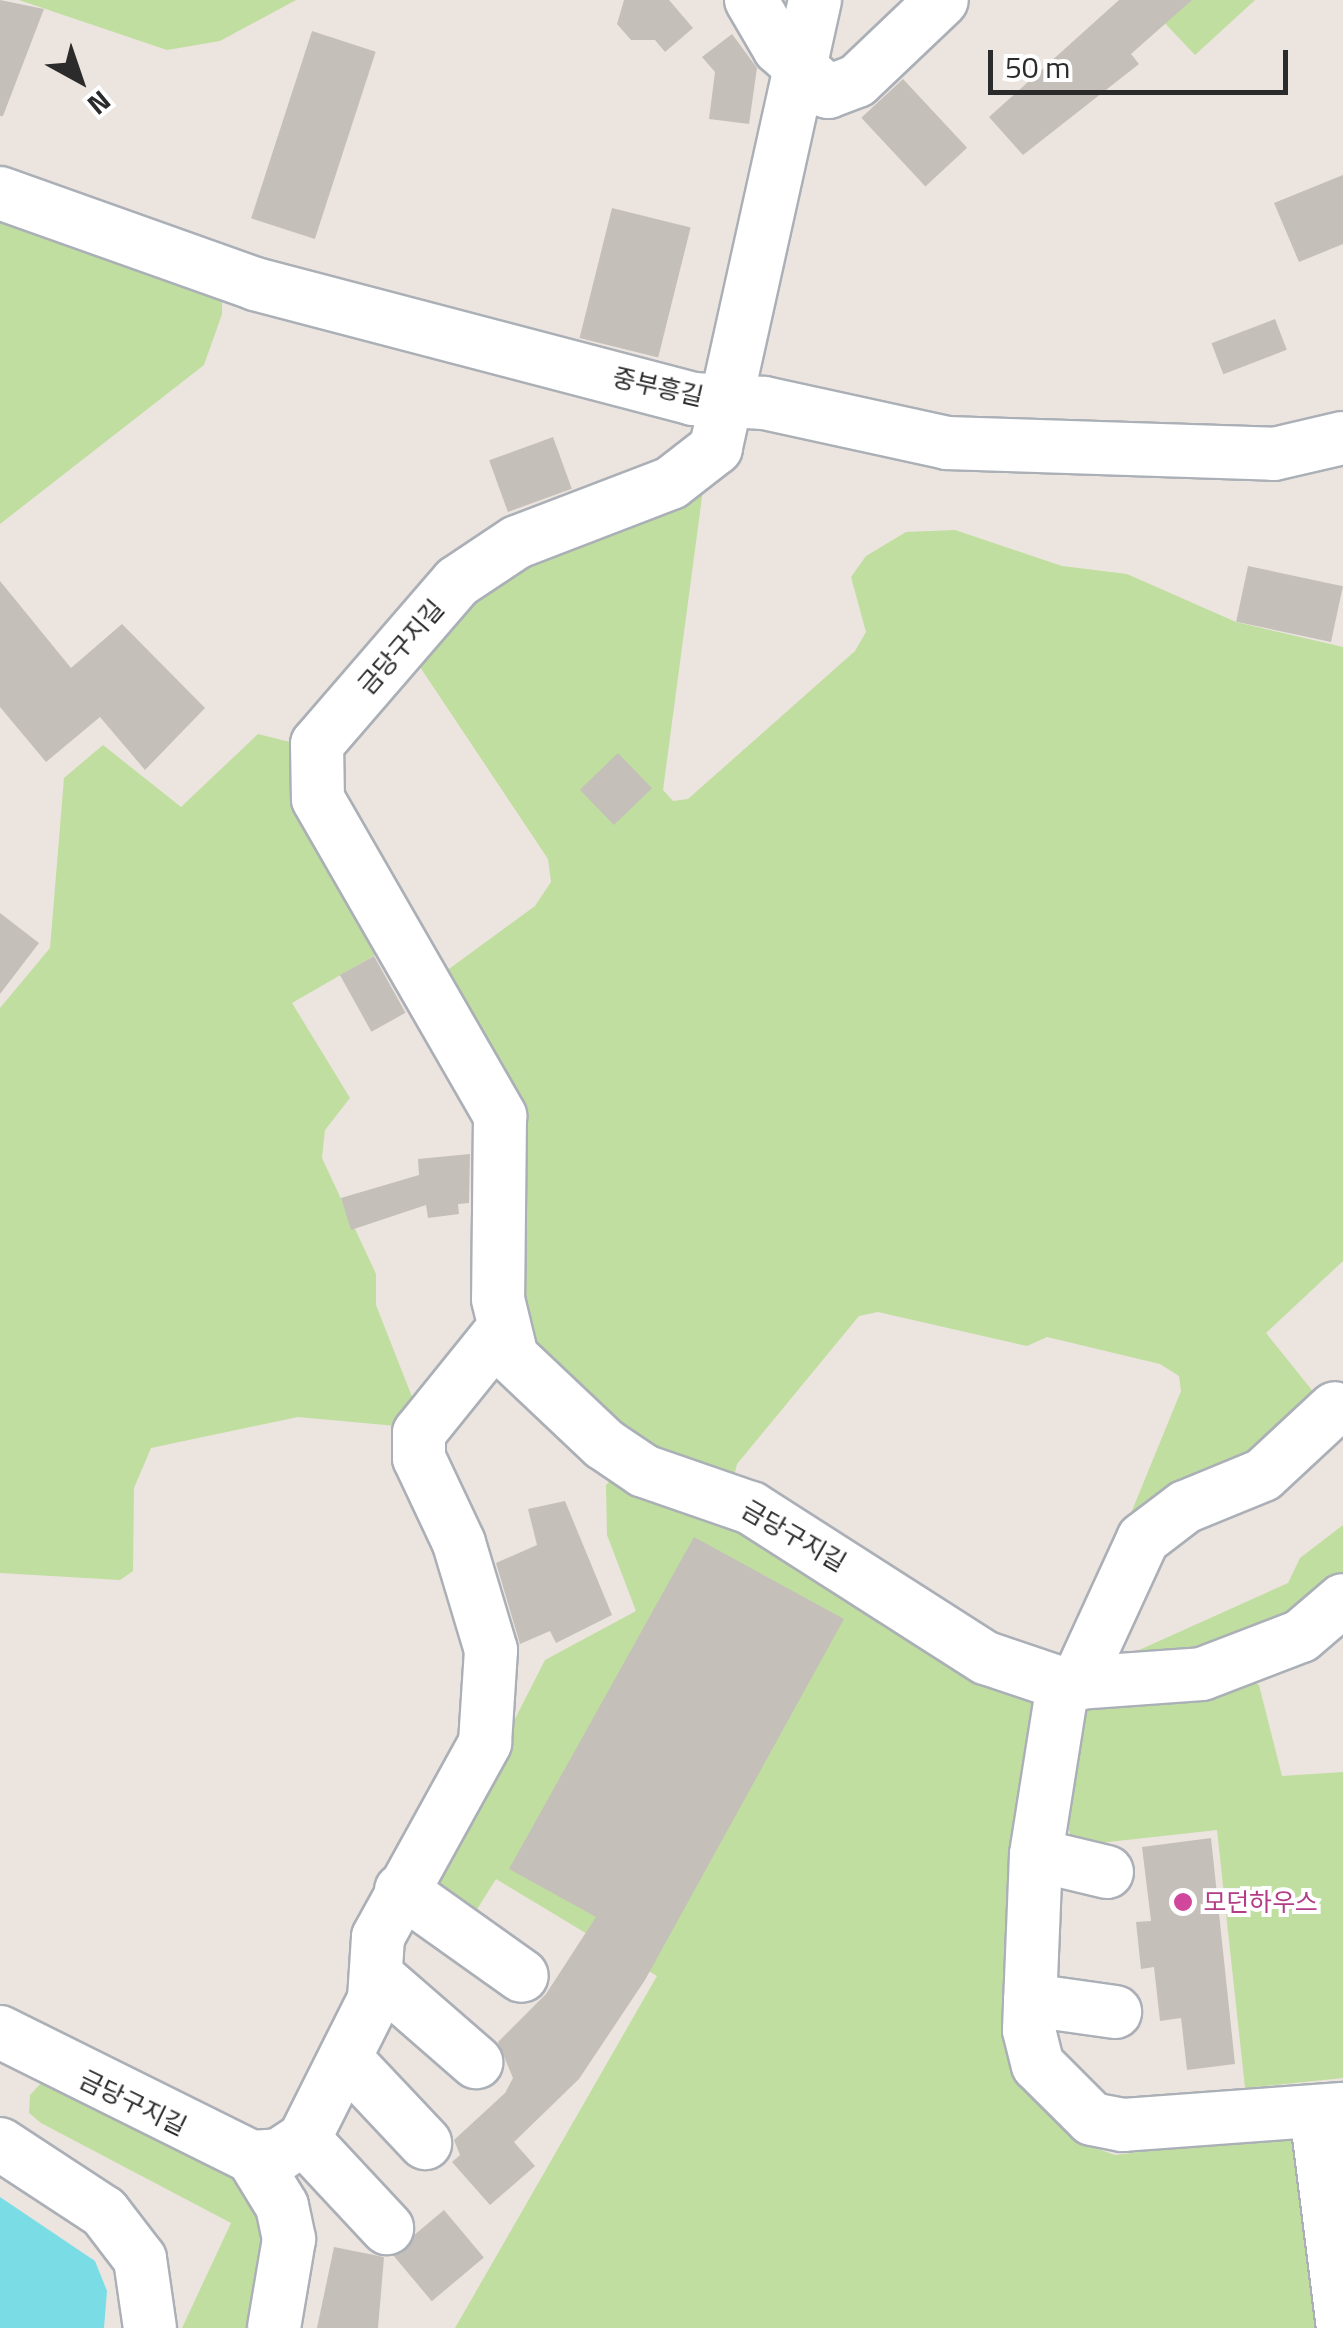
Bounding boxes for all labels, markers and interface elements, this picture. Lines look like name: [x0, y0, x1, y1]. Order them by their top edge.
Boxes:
north arrow: [30, 30, 130, 130]
scale bar: [993, 30, 1293, 92]
text: 50 m: [1005, 44, 1070, 90]
text: N: [78, 81, 121, 126]
street label: 중부흥길: [610, 362, 706, 412]
street label: 금당구지길: [352, 594, 450, 700]
street label: 금당구지길: [737, 1494, 851, 1578]
place label: 모던하우스: [1203, 1887, 1318, 1917]
marker: 모던하우스: [1172, 1891, 1194, 1913]
street label: 금당구지길: [75, 2064, 191, 2142]

